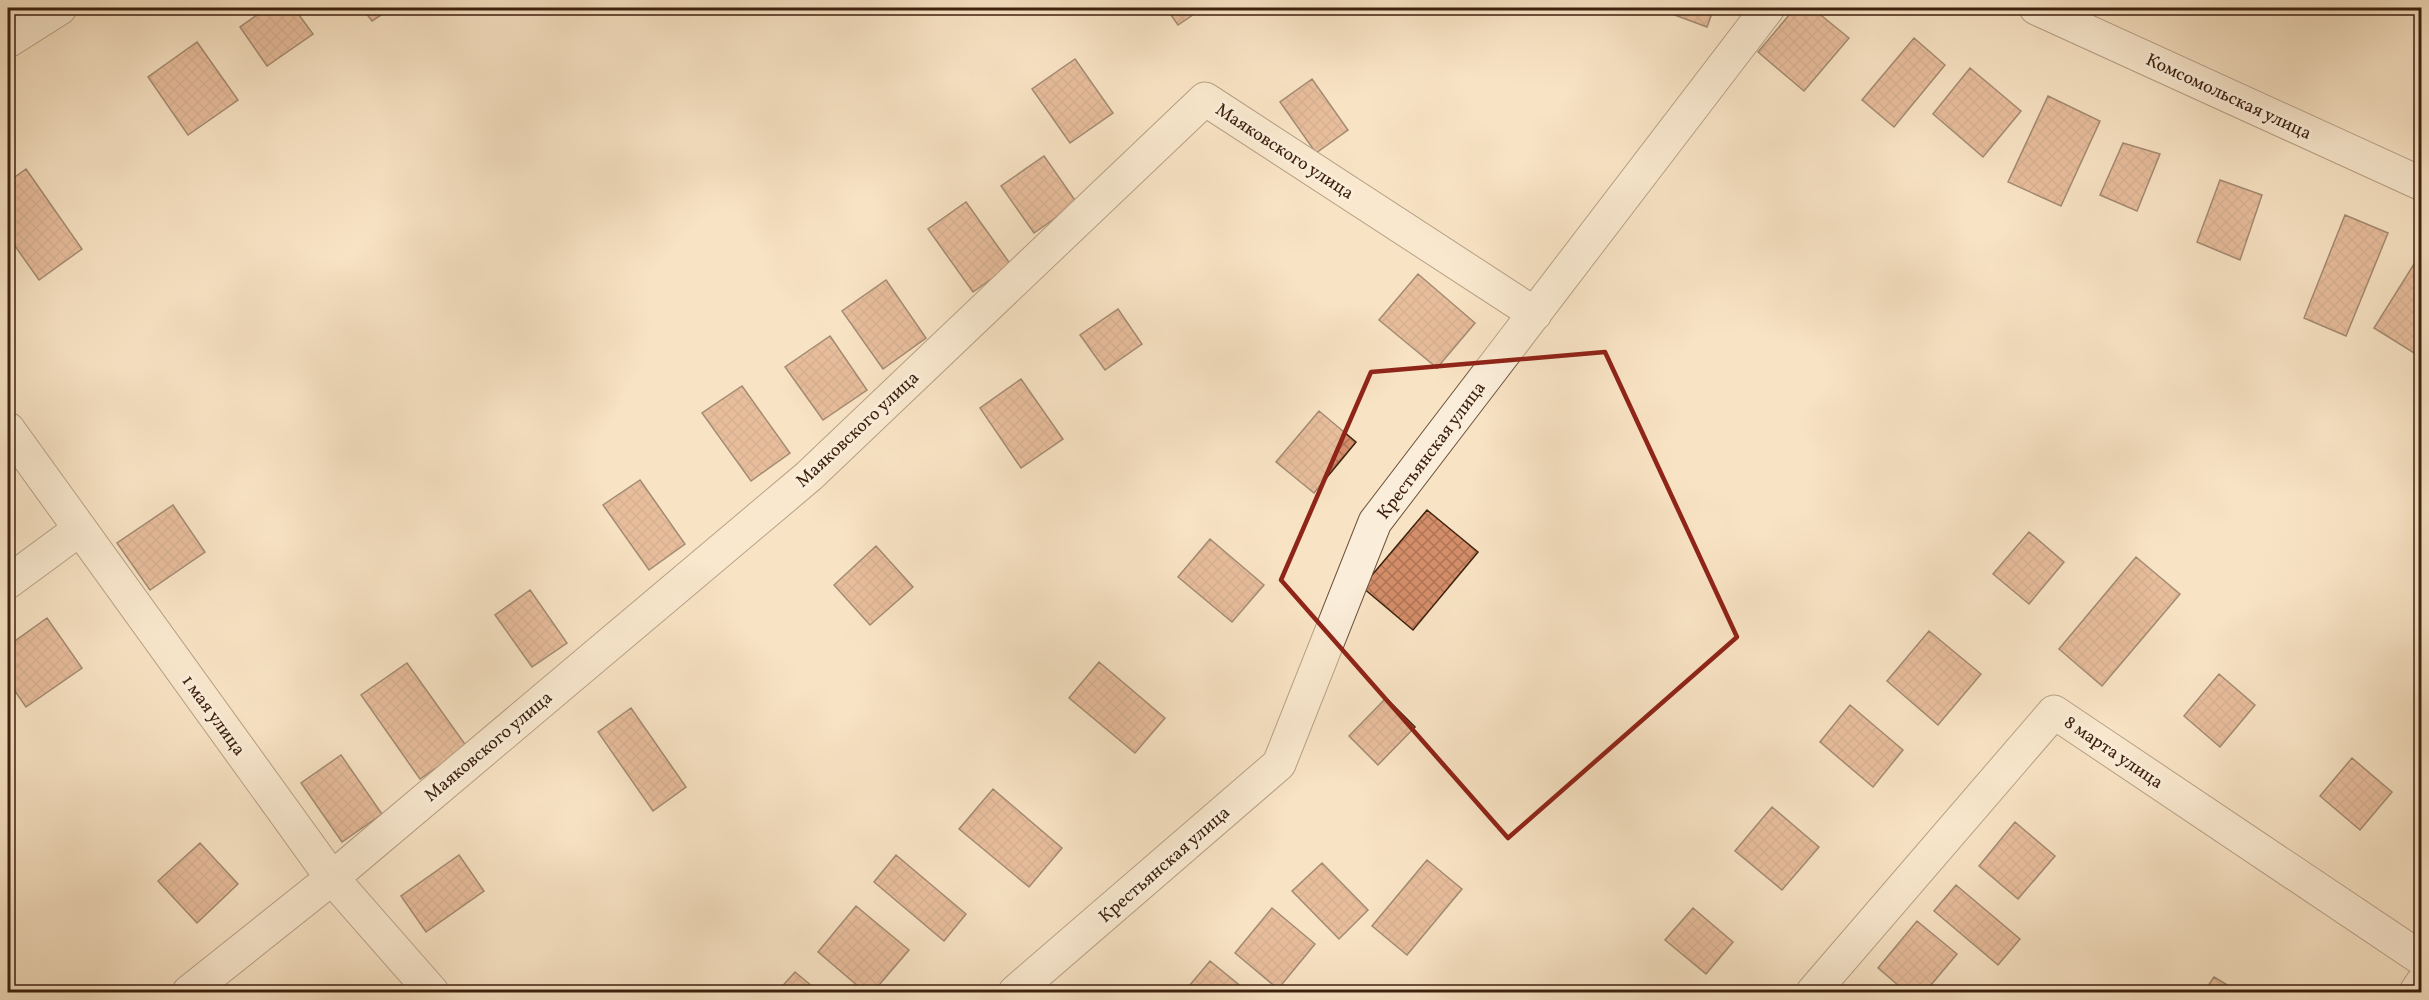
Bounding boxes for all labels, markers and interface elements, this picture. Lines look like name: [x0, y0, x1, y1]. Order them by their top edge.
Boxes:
street label: Комсомольская улица: [2141, 48, 2315, 147]
street label: Маяковского улица: [1210, 98, 1358, 206]
street label: Маяковского улица: [791, 366, 925, 494]
street label: Крестьянская улица: [1372, 377, 1492, 525]
street label: 1 мая улица: [175, 670, 251, 761]
street label: Маяковского улица: [419, 686, 558, 808]
street label: 8 марта улица: [2059, 711, 2168, 796]
street label: Крестьянская улица: [1094, 801, 1236, 929]

